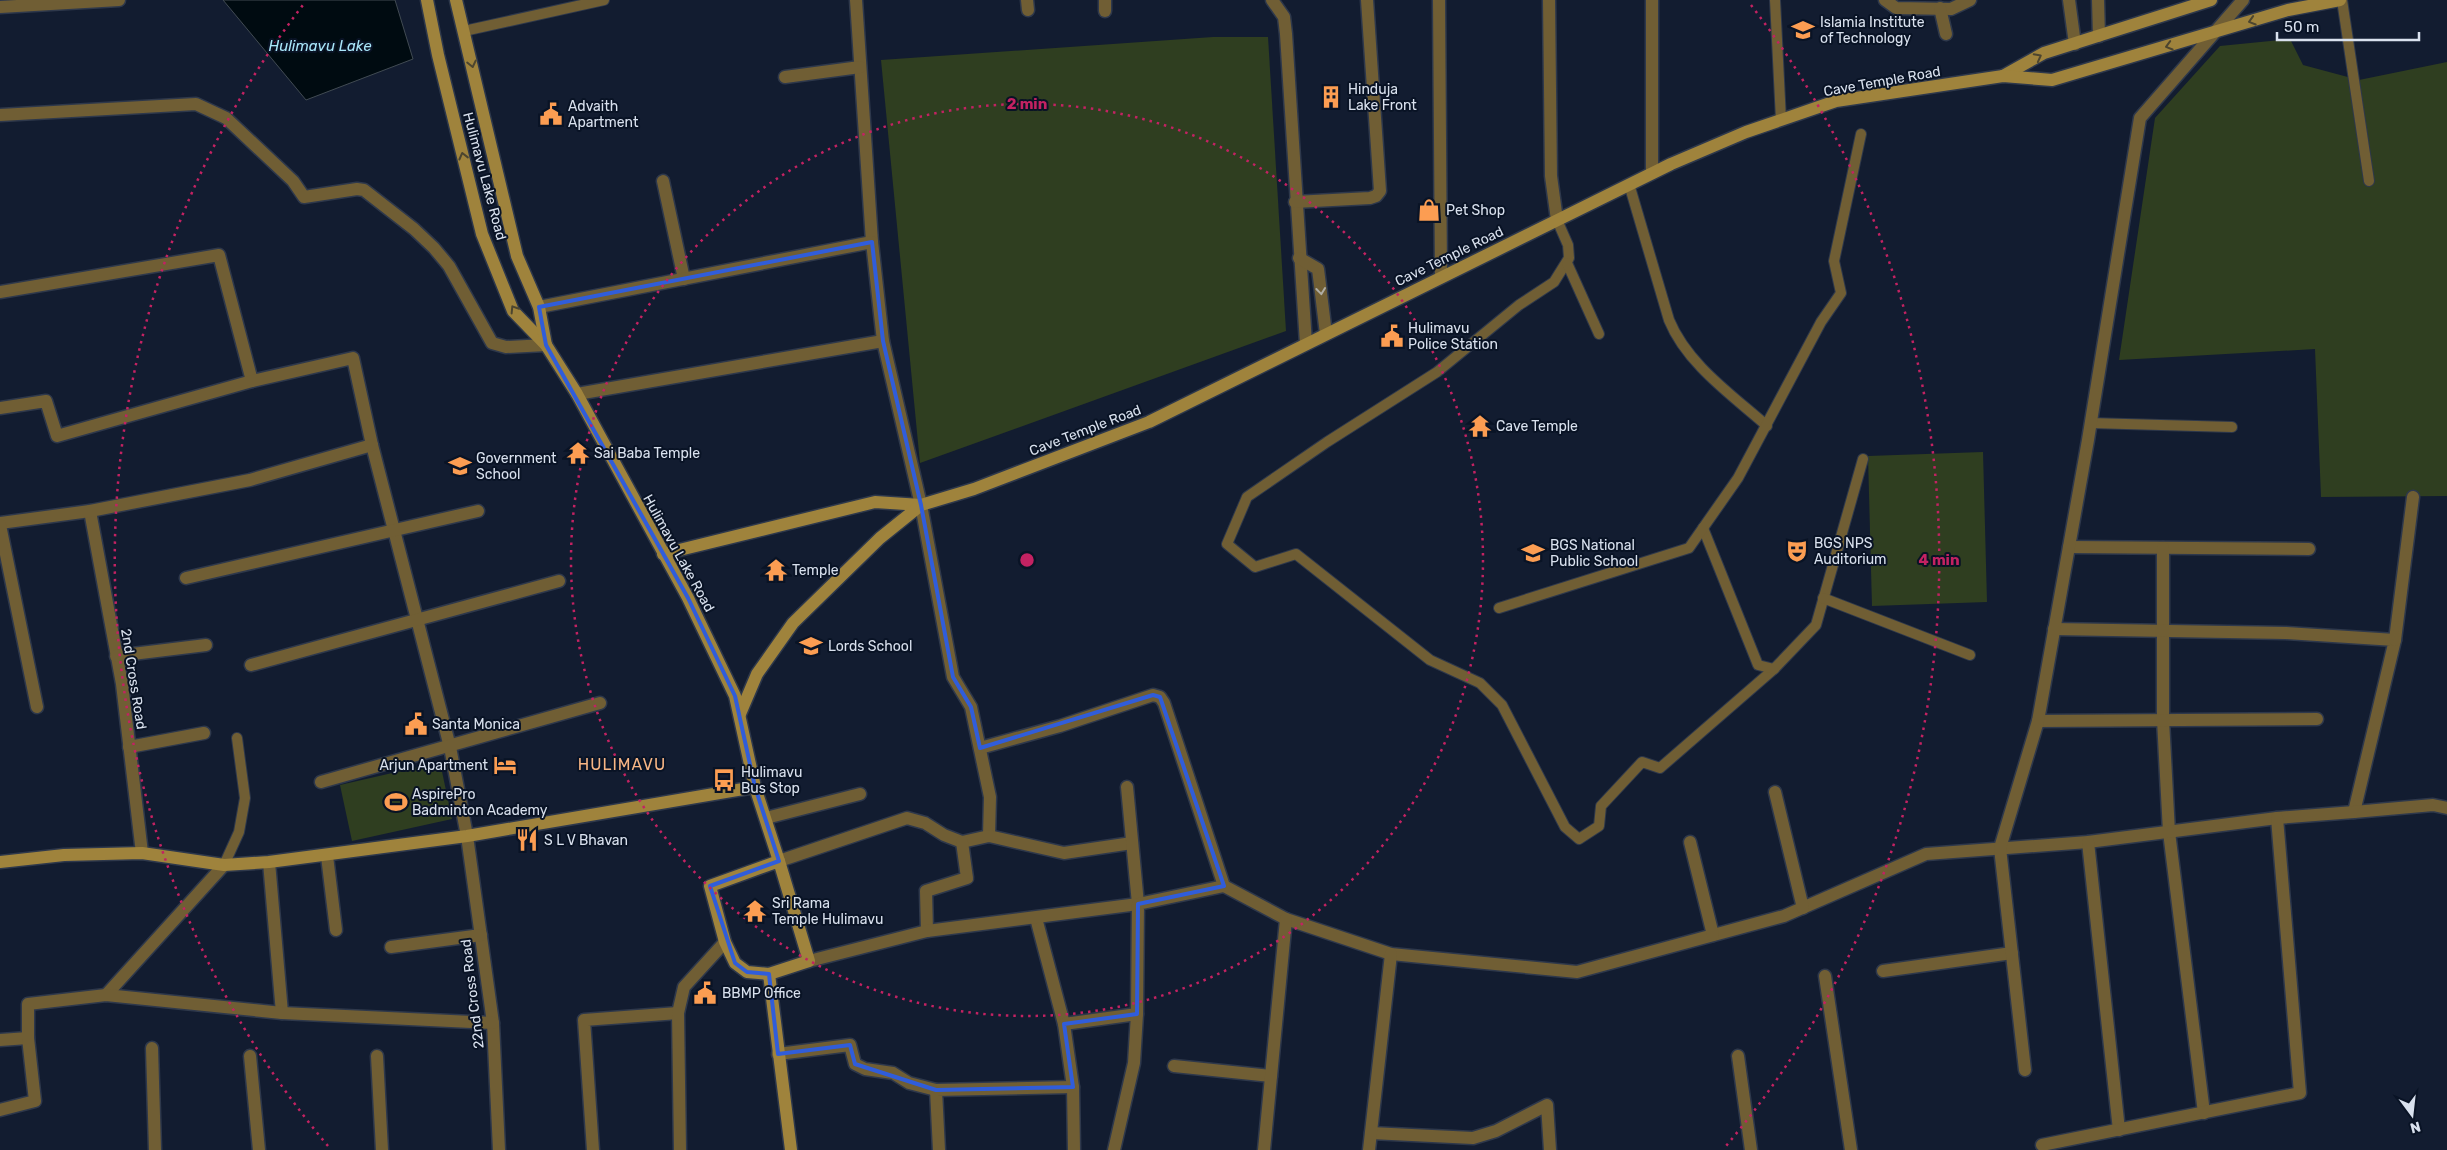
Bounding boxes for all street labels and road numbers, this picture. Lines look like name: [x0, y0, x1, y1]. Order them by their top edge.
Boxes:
street label: Cave Temple Road: [1822, 63, 1942, 100]
street label: Hulimavu Lake Road: [459, 110, 510, 242]
street label: Cave Temple Road: [1392, 223, 1506, 290]
street label: Cave Temple Road: [1027, 401, 1144, 460]
street label: Hulimavu Lake Road: [639, 491, 718, 615]
street label: 2nd Cross Road: [117, 627, 150, 731]
street label: 22nd Cross Road: [457, 938, 488, 1050]

